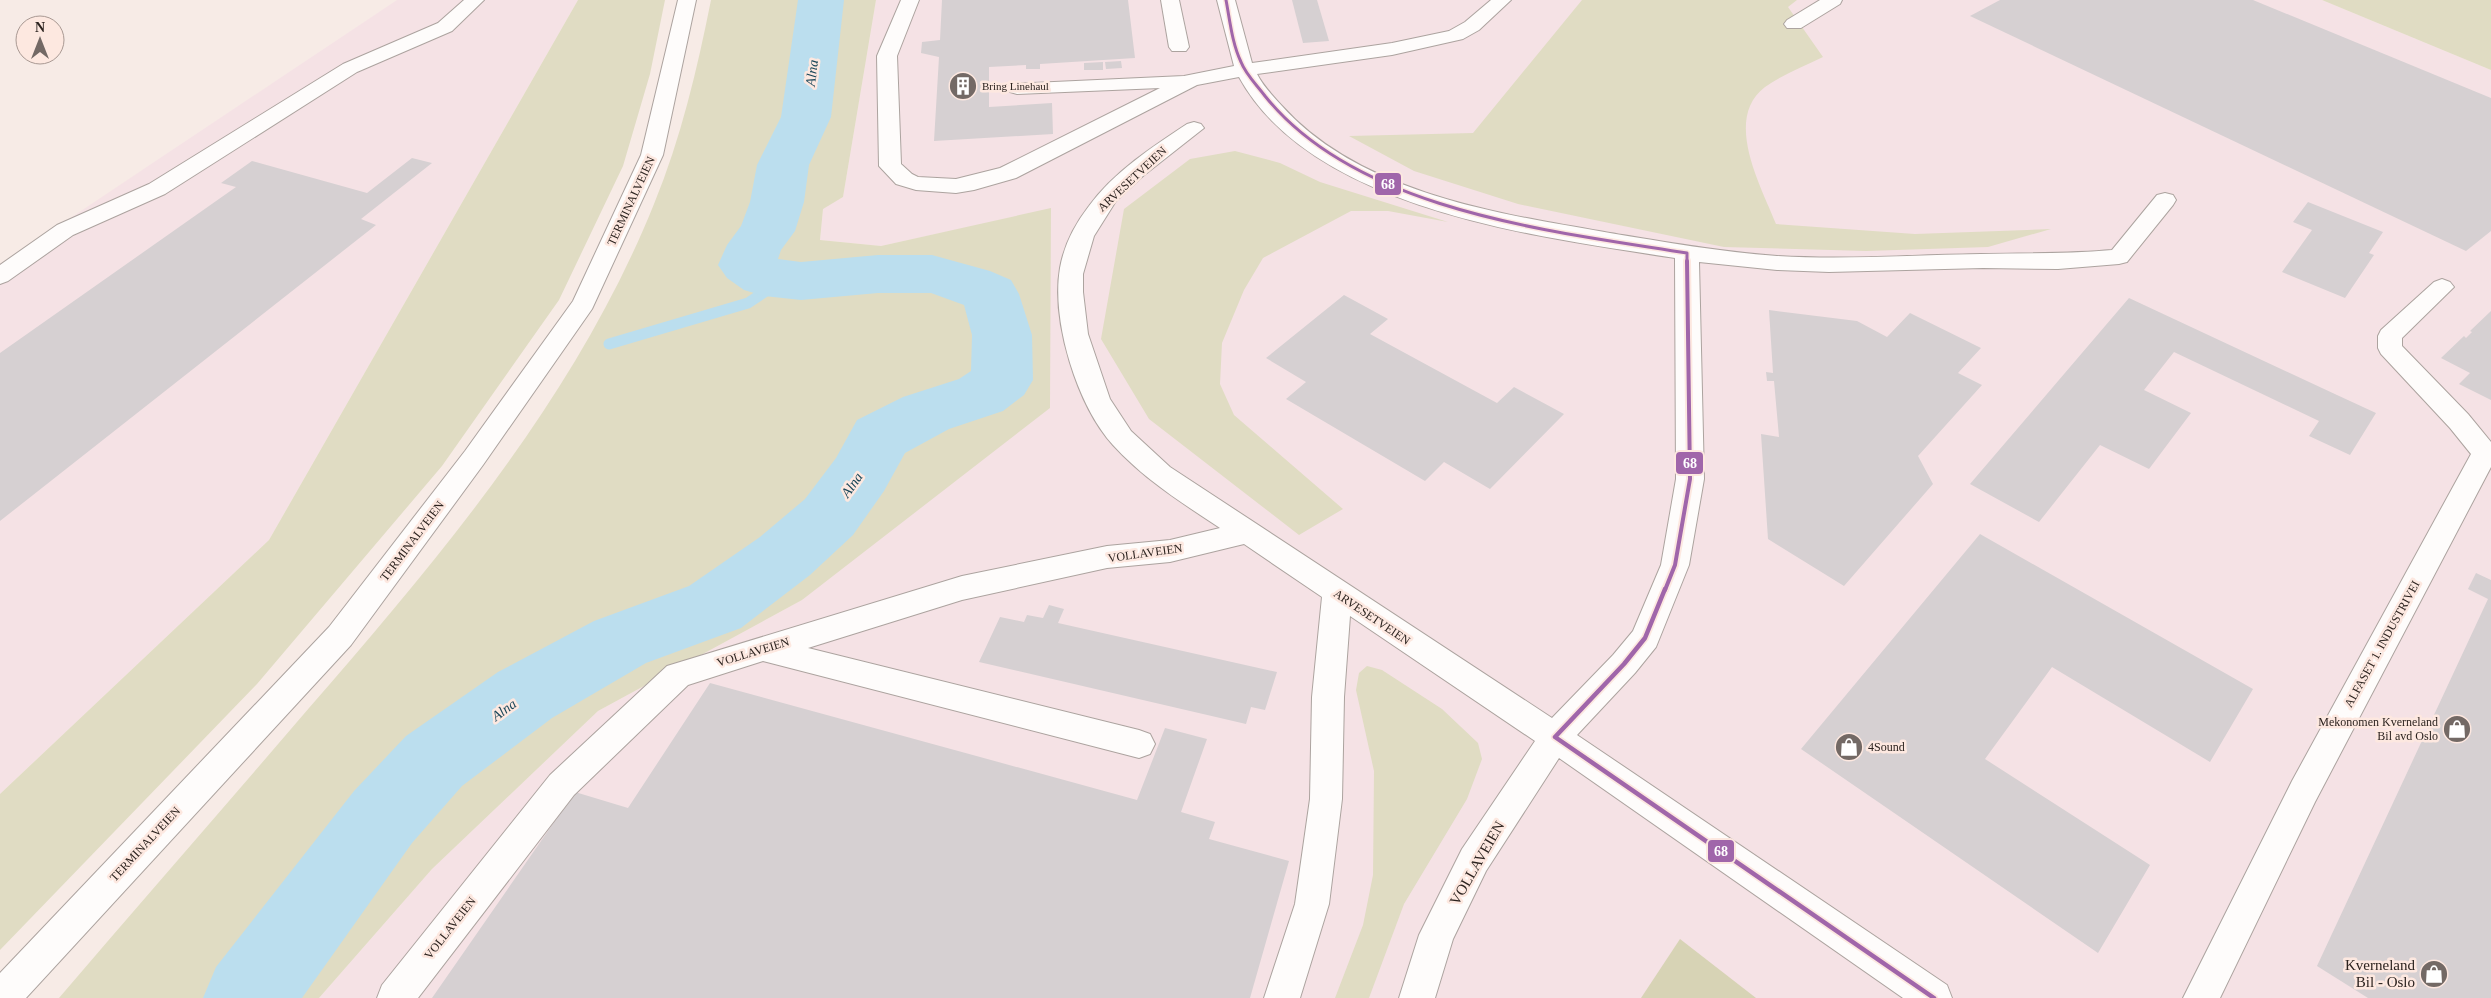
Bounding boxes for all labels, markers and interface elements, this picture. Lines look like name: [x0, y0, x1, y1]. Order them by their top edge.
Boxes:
north arrow: [15, 15, 65, 65]
text: N: [35, 20, 45, 35]
water label: Alna: [803, 59, 821, 88]
building icon: Bring Linehaul: [948, 71, 978, 101]
place label: Bring Linehaul: [982, 80, 1049, 92]
street label: ARVESETVEIEN: [1095, 143, 1170, 214]
street label: TERMINALVEIEN: [604, 154, 658, 248]
line badge: 68: [1374, 172, 1402, 196]
text: 68: [1381, 177, 1395, 192]
line badge: 68: [1675, 451, 1704, 475]
text: 68: [1683, 456, 1697, 471]
water label: Alna: [838, 470, 866, 501]
street label: TERMINALVEIEN: [377, 498, 447, 584]
street label: VOLLAVEIEN: [1107, 541, 1183, 565]
street label: ALFASET 1. INDUSTRIVEI: [2341, 578, 2423, 710]
street label: ARVESETVEIEN: [1331, 586, 1413, 648]
street label: VOLLAVEIEN: [715, 634, 791, 670]
water label: Alna: [488, 696, 519, 724]
shop icon: Mekonomen Kverneland Bil avd Oslo: [2442, 714, 2472, 744]
place label: Mekonomen Kverneland Bil avd Oslo: [2318, 715, 2438, 743]
shop icon: 4Sound: [1834, 732, 1864, 762]
place label: 4Sound: [1868, 740, 1905, 754]
street label: TERMINALVEIEN: [107, 804, 183, 884]
street label: VOLLAVEIEN: [1447, 818, 1507, 908]
line badge: 68: [1707, 839, 1735, 863]
text: 68: [1714, 844, 1728, 859]
street label: VOLLAVEIEN: [421, 894, 479, 962]
place label: Kverneland Bil - Oslo: [2345, 957, 2415, 990]
shop icon: Kverneland Bil - Oslo: [2419, 959, 2449, 989]

